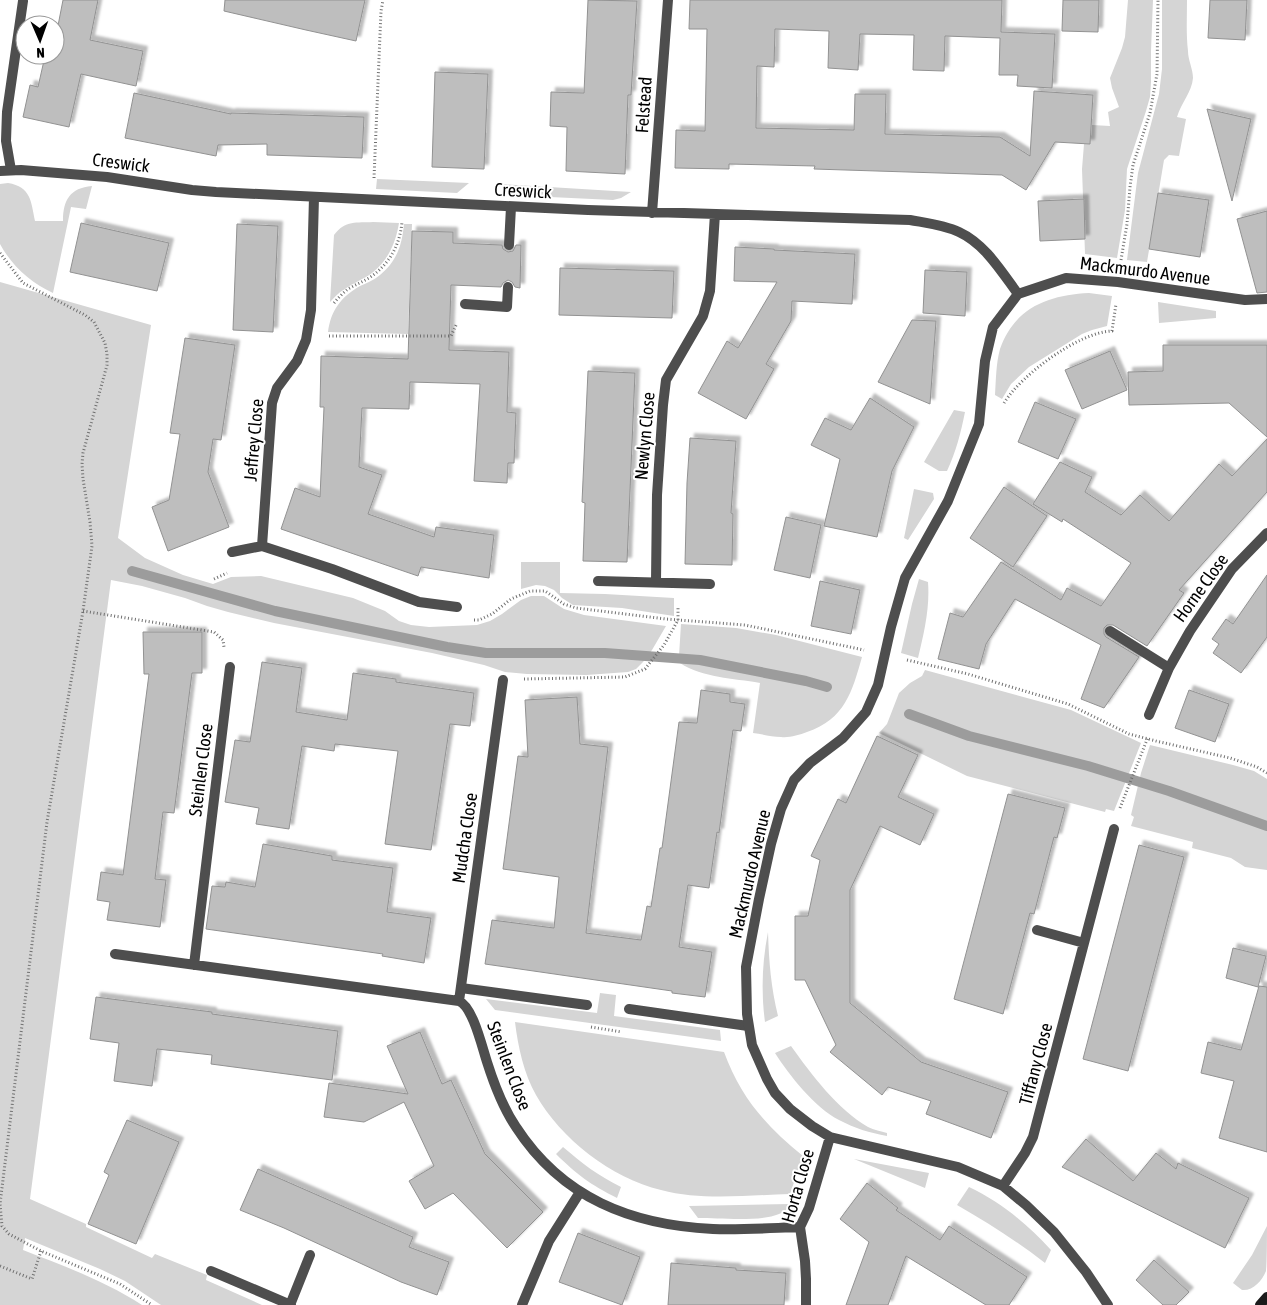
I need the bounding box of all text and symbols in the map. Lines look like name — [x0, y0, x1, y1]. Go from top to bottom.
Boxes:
north arrow — [15, 15, 65, 65]
text: N — [36, 45, 45, 61]
street label: Felstead — [631, 76, 656, 134]
street label: Creswick — [91, 149, 151, 176]
street label: Creswick — [494, 179, 552, 202]
street label: Mackmurdo Avenue — [1079, 252, 1211, 289]
street label: Newlyn Close — [630, 391, 659, 481]
street label: Jeffrey Close — [239, 398, 268, 482]
street label: Horne Close — [1169, 549, 1232, 626]
street label: Steinlen Close — [184, 722, 217, 817]
street label: Mudcha Close — [448, 791, 481, 885]
street label: Mackmurdo Avenue — [725, 808, 775, 940]
street label: Steinlen Close — [483, 1019, 536, 1113]
street label: Tiffany Close — [1014, 1021, 1057, 1107]
street label: Horta Close — [777, 1147, 818, 1225]

